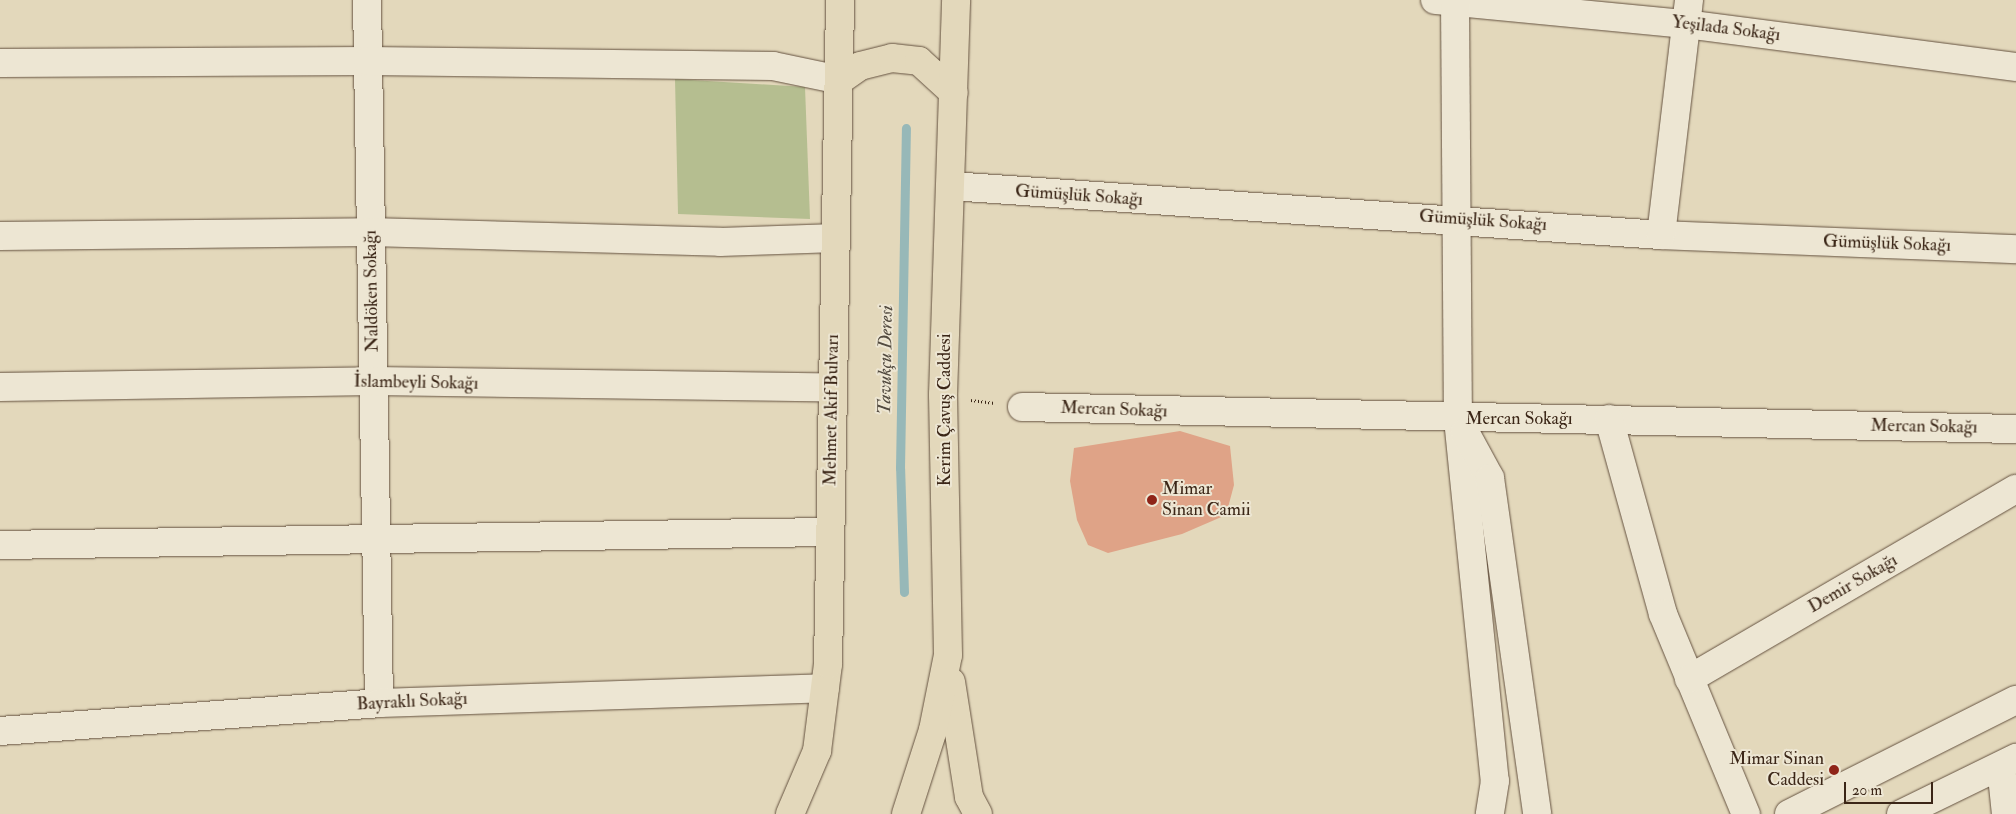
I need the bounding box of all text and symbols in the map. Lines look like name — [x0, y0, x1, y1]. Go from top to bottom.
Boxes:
street label: Yeşilada Sokağı — [1670, 12, 1782, 46]
street label: Gümüşlük Sokağı — [1014, 181, 1144, 211]
street label: Gümüşlük Sokağı — [1418, 206, 1548, 236]
street label: Naldöken Sokağı — [360, 230, 384, 352]
street label: Gümüşlük Sokağı — [1823, 231, 1951, 257]
water label: Tavukçu Deresi — [874, 305, 898, 415]
street label: Kerim Çavuş Caddesi — [934, 333, 956, 487]
street label: Mehmet Akif Bulvarı — [820, 334, 844, 486]
street label: İslambeyli Sokağı — [353, 371, 479, 395]
street label: Mercan Sokağı — [1060, 397, 1168, 423]
street label: Mercan Sokağı — [1465, 408, 1573, 430]
street label: Mercan Sokağı — [1870, 415, 1978, 439]
place label: Mimar Sinan Camii — [1162, 479, 1251, 522]
marker: Mimar Sinan Camii — [1146, 494, 1158, 506]
street label: Demir Sokağı — [1804, 550, 1902, 618]
street label: Bayraklı Sokağı — [356, 688, 468, 716]
place label: Mimar Sinan Caddesi — [1729, 749, 1824, 792]
marker: Mimar Sinan Caddesi — [1828, 764, 1840, 776]
scale bar — [1846, 772, 1935, 804]
text: 20 m — [1852, 781, 1882, 800]

